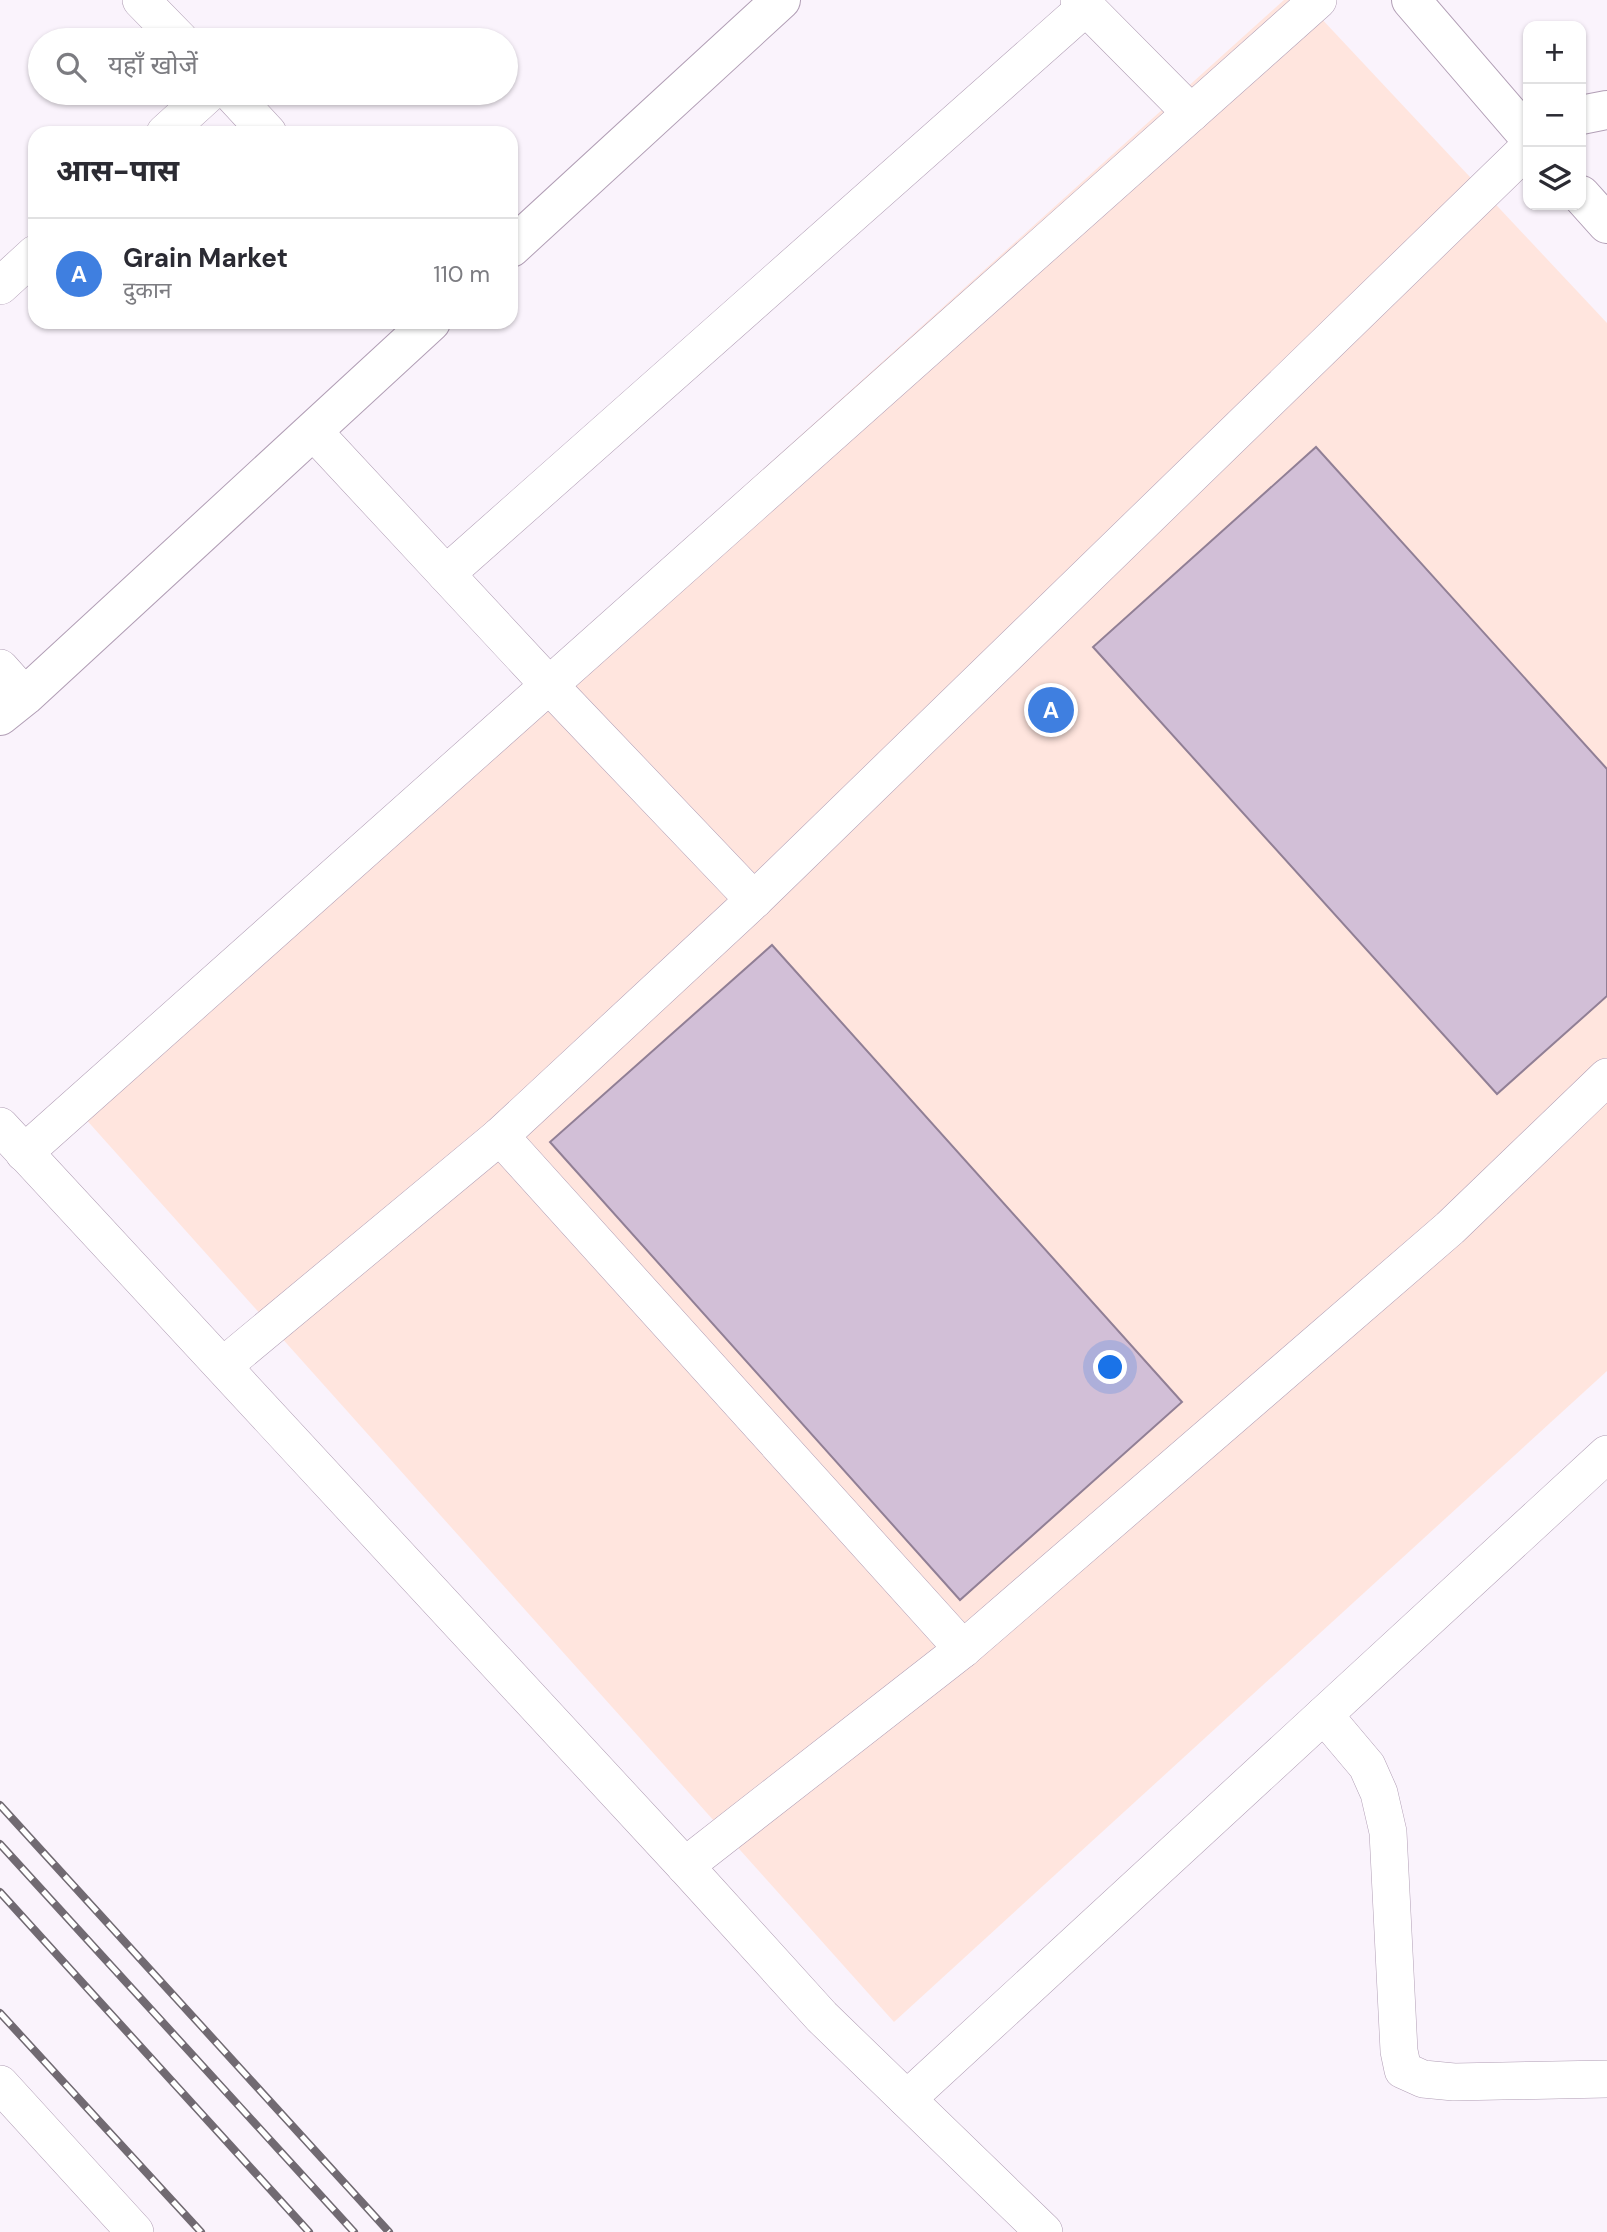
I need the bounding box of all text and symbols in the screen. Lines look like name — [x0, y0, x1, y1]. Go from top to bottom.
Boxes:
map controls — [1523, 21, 1586, 210]
button: + — [1523, 21, 1586, 84]
search box — [28, 28, 518, 105]
icon: search — [52, 48, 90, 86]
text: यहाँ खोजें — [108, 48, 198, 82]
button: − — [1523, 84, 1586, 147]
button: layers — [1523, 147, 1586, 210]
text: आस-पास — [56, 151, 179, 190]
text: Grain Market — [123, 241, 288, 275]
text: A — [71, 259, 87, 289]
text: 110 m — [433, 259, 490, 289]
text: दुकान — [123, 275, 172, 305]
pin: A — [1028, 684, 1074, 736]
your location — [1093, 1350, 1127, 1384]

